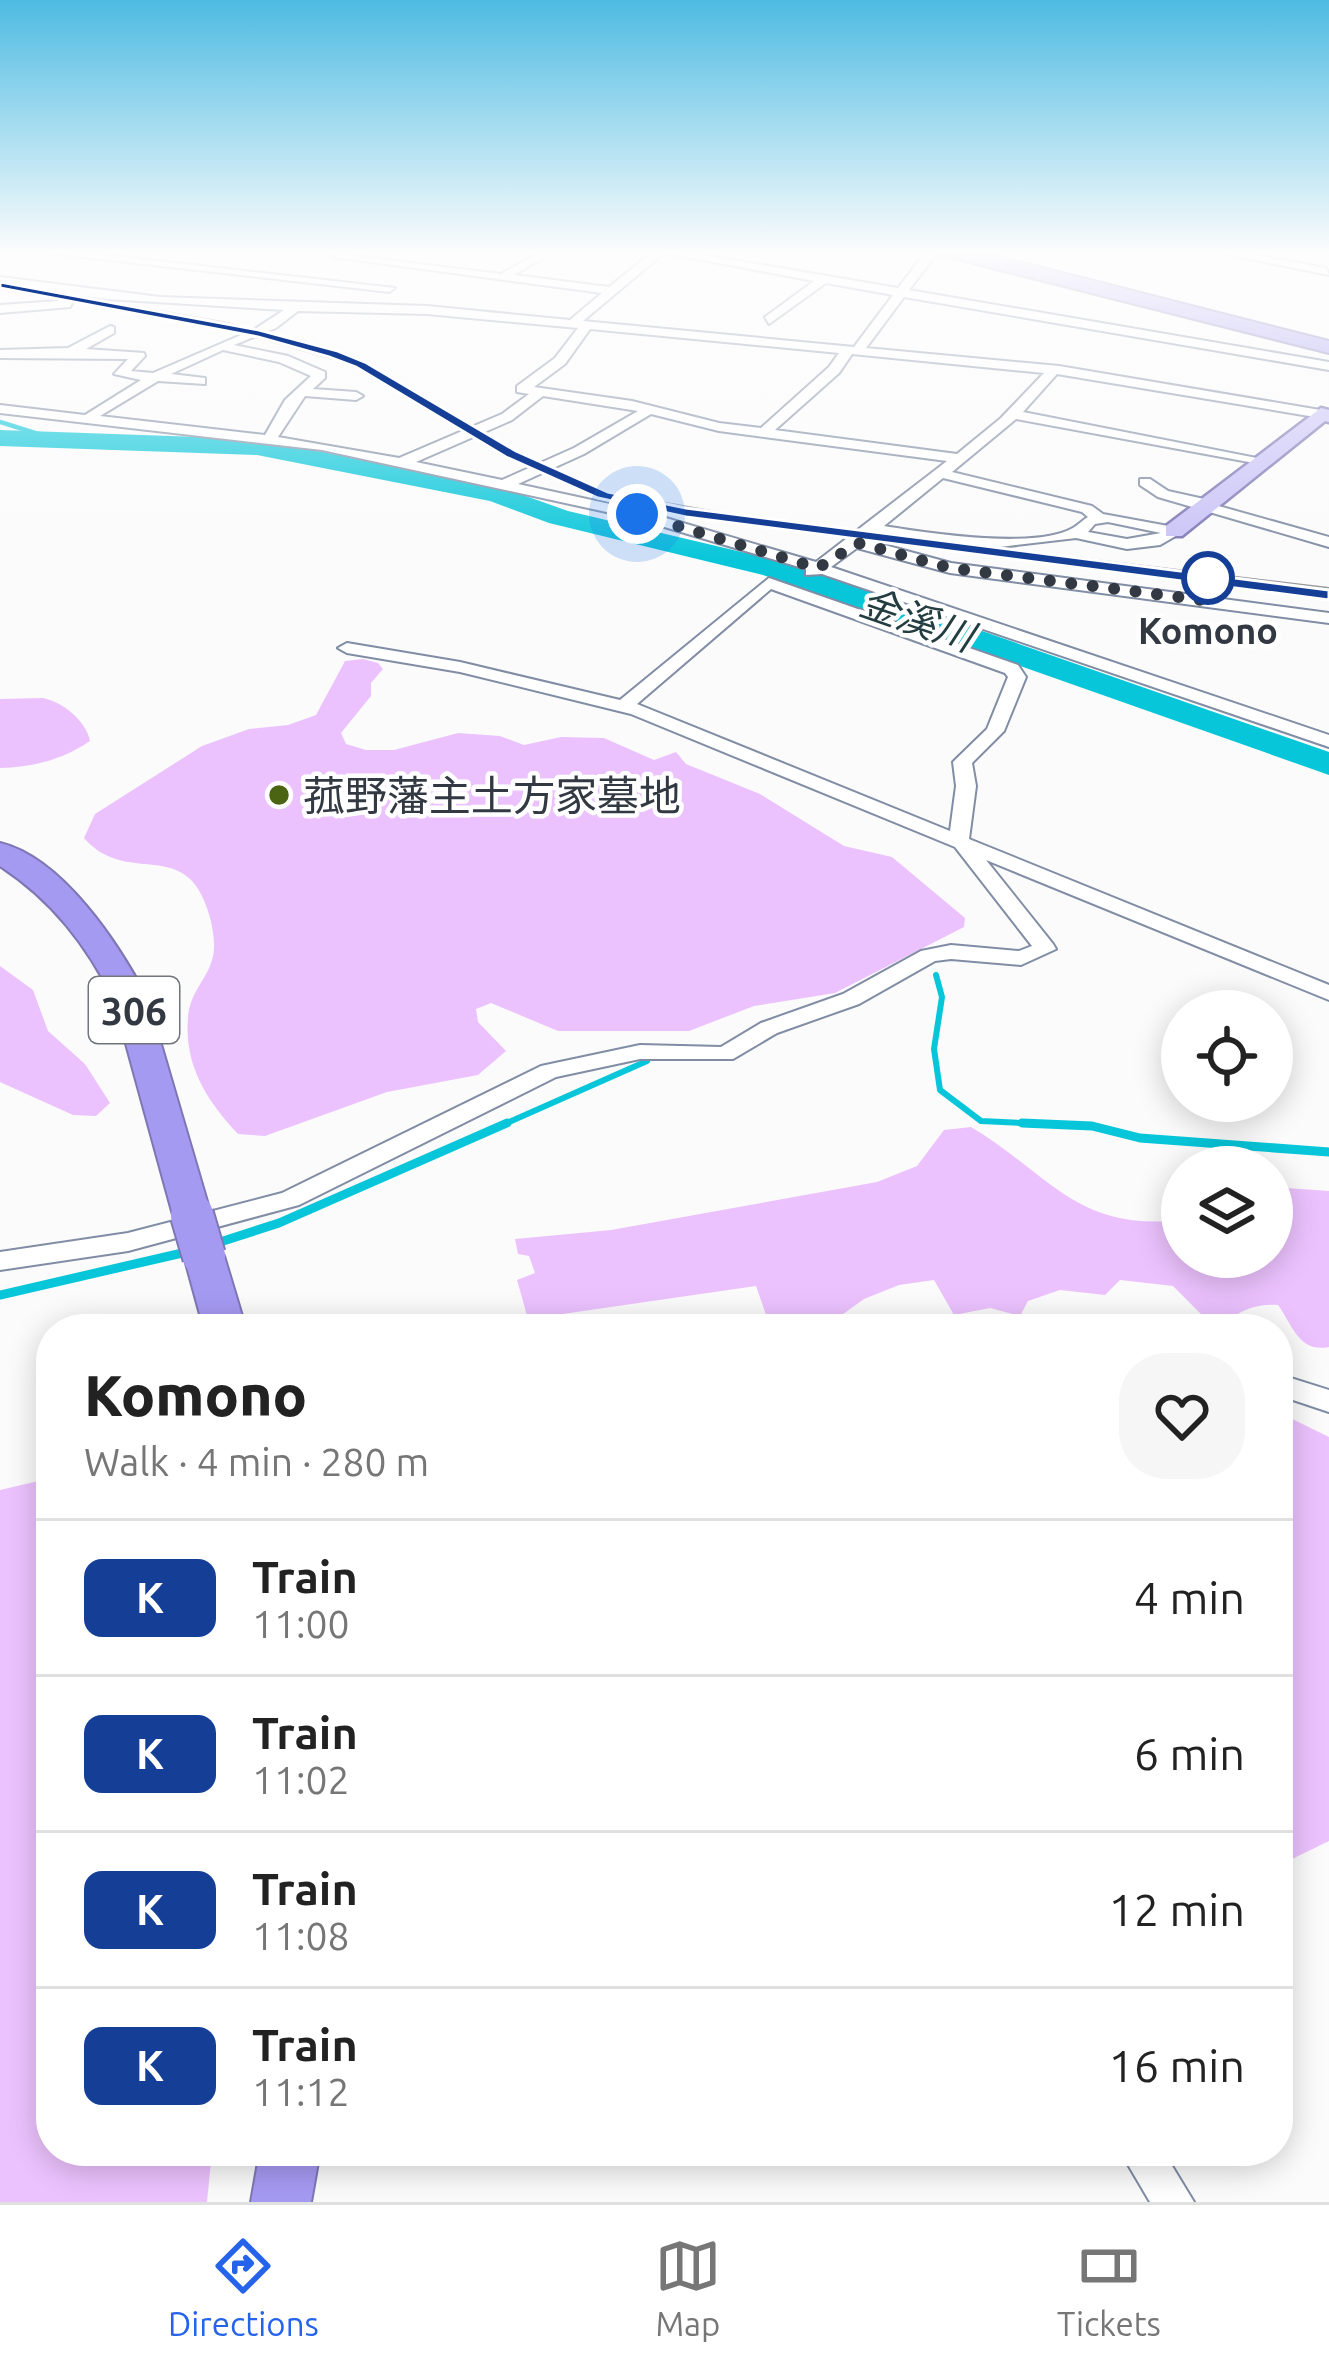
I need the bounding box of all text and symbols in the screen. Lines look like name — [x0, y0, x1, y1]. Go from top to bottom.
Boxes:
your location — [607, 484, 667, 544]
marker: Komono — [1183, 553, 1233, 603]
water label: 金溪川 — [855, 580, 983, 660]
place label: Komono — [1138, 610, 1278, 651]
place label: 菰野藩主土方家墓地 — [303, 772, 681, 819]
marker: 菰野藩主土方家墓地 — [266, 782, 292, 808]
road number: 306 — [89, 977, 179, 1043]
map controls — [1161, 990, 1293, 1278]
button: locate — [1161, 990, 1293, 1122]
button: layers — [1161, 1146, 1293, 1278]
button: heart — [1119, 1353, 1245, 1479]
text: Komono — [84, 1363, 307, 1427]
text: Walk · 4 min · 280 m — [84, 1440, 429, 1483]
text: Train — [252, 1551, 358, 1602]
text: 4 min — [1134, 1572, 1245, 1623]
text: K — [136, 1574, 164, 1621]
text: 11:00 — [252, 1602, 350, 1645]
text: Train — [252, 1707, 358, 1758]
text: 6 min — [1134, 1728, 1245, 1779]
text: K — [136, 1730, 164, 1777]
text: 11:02 — [252, 1758, 350, 1801]
text: Train — [252, 1863, 358, 1914]
text: 12 min — [1108, 1884, 1245, 1935]
text: K — [136, 1886, 164, 1933]
text: 11:08 — [252, 1914, 350, 1957]
text: Train — [252, 2019, 358, 2070]
text: 16 min — [1108, 2040, 1245, 2091]
text: K — [136, 2042, 164, 2089]
text: 11:12 — [252, 2070, 350, 2113]
tab: Directions — [168, 2233, 319, 2342]
tab: Map — [655, 2233, 721, 2342]
tab: Tickets — [1057, 2233, 1161, 2342]

